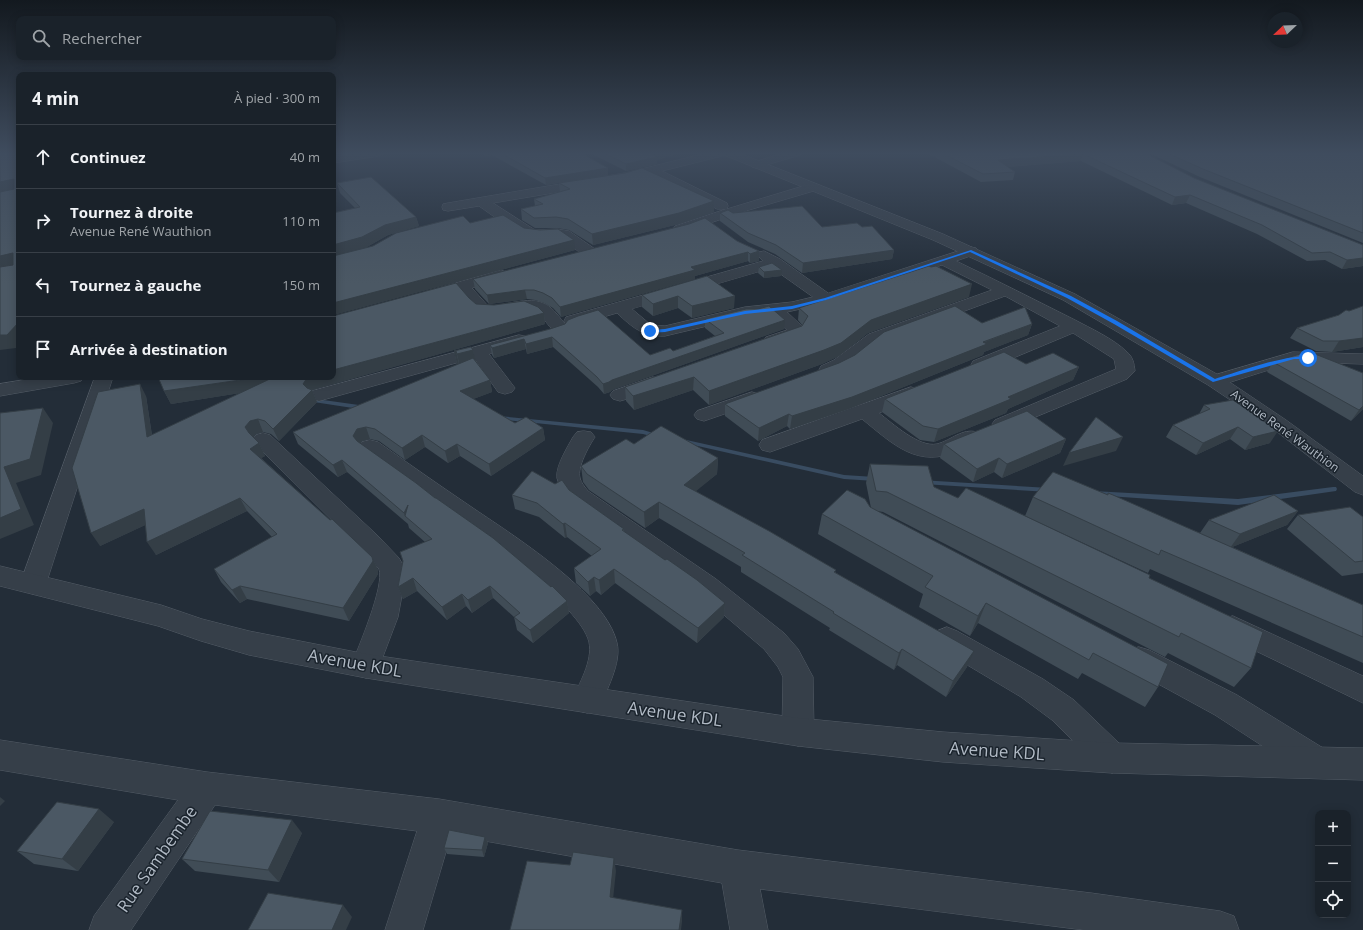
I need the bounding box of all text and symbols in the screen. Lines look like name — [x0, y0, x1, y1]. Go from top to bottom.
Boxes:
north arrow — [1267, 12, 1303, 48]
search box — [16, 16, 336, 60]
icon: search — [30, 27, 52, 49]
text: Rechercher — [62, 28, 142, 48]
text: 4 min — [32, 87, 79, 110]
text: À pied · 300 m — [234, 89, 320, 107]
icon: ahead — [32, 146, 54, 168]
text: Continuez — [70, 147, 146, 167]
text: 40 m — [290, 148, 320, 166]
text: Tournez à droite — [70, 202, 193, 222]
icon: right — [32, 210, 54, 232]
text: 110 m — [282, 212, 320, 230]
text: Avenue René Wauthion — [70, 222, 212, 240]
icon: left — [32, 274, 54, 296]
text: Tournez à gauche — [70, 275, 201, 295]
text: 150 m — [282, 276, 320, 294]
route end — [641, 322, 659, 340]
icon: arrive — [32, 338, 54, 360]
text: Arrivée à destination — [70, 339, 228, 359]
route start — [1299, 349, 1317, 367]
street label: Avenue René Wauthion — [1227, 385, 1343, 476]
street label: Avenue KDL — [306, 643, 404, 682]
street label: Avenue KDL — [626, 695, 724, 732]
street label: Avenue KDL — [949, 736, 1045, 765]
street label: Rue Sambembe — [111, 801, 202, 917]
map controls — [1315, 810, 1351, 918]
button: + — [1315, 810, 1351, 846]
button: − — [1315, 846, 1351, 882]
button: locate — [1315, 882, 1351, 918]

